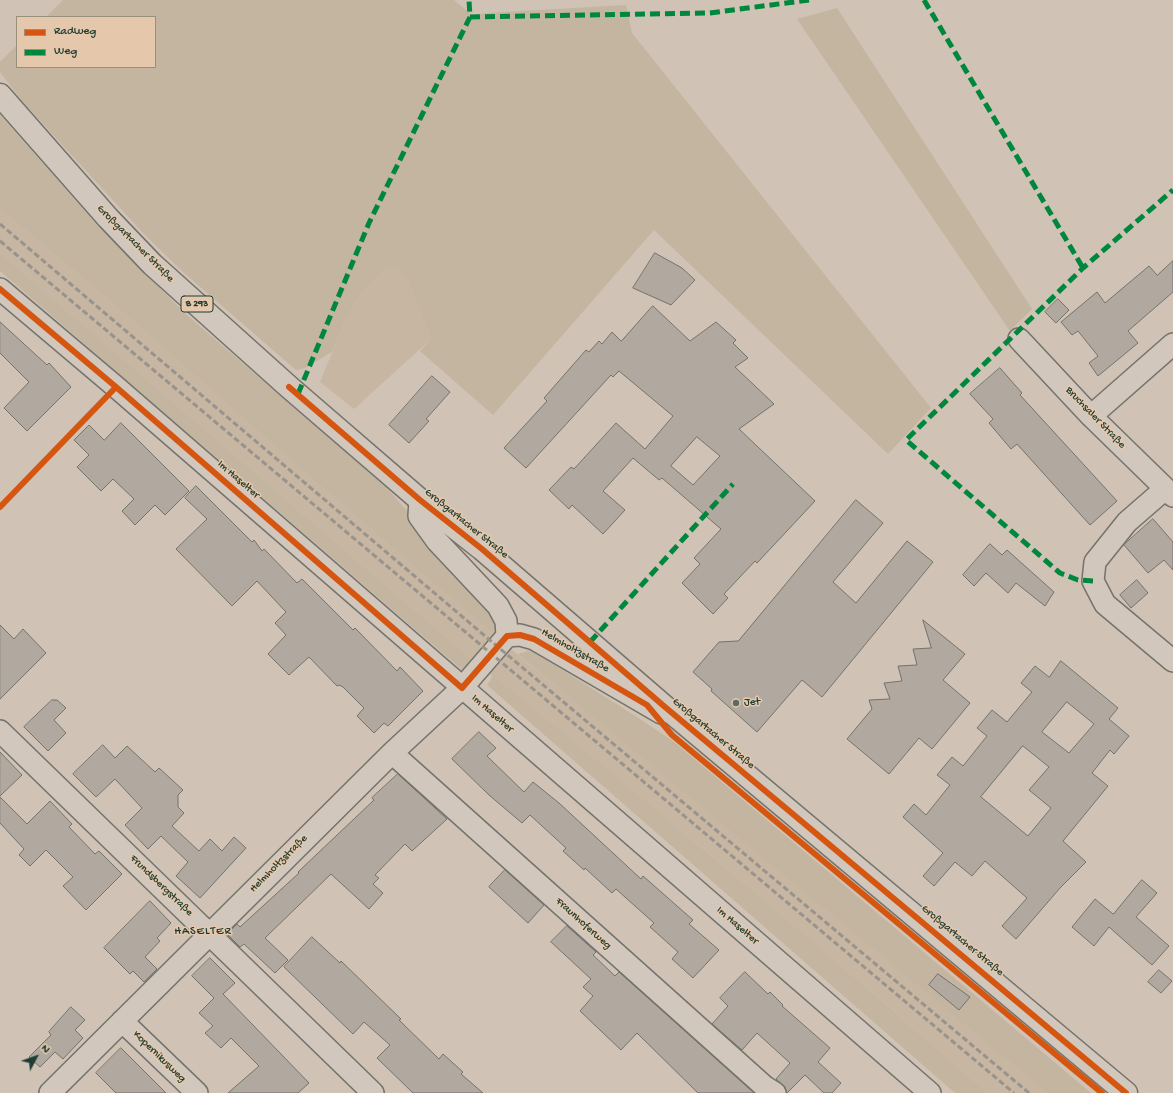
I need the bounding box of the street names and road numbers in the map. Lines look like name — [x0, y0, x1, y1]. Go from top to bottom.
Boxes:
street label: Großgartacher Straße — [94, 203, 176, 285]
road number: B 293 — [181, 296, 213, 312]
street label: Bruchsaler Straße — [1062, 384, 1128, 452]
street label: Im Haselter — [214, 458, 262, 502]
street label: Großgartacher Straße — [421, 486, 511, 562]
street label: Helmholtzstraße — [539, 626, 611, 676]
street label: Im Haselter — [468, 692, 516, 736]
street label: Großgartacher Straße — [669, 696, 757, 772]
street label: Helmholtzstraße — [247, 832, 311, 896]
street label: Frundsbergstraße — [127, 852, 195, 920]
street label: Fraunhoferweg — [552, 895, 614, 953]
street label: Großgartacher Straße — [918, 903, 1006, 979]
street label: Im Haselter — [713, 904, 761, 948]
street label: Kopernikusweg — [130, 1028, 188, 1086]

